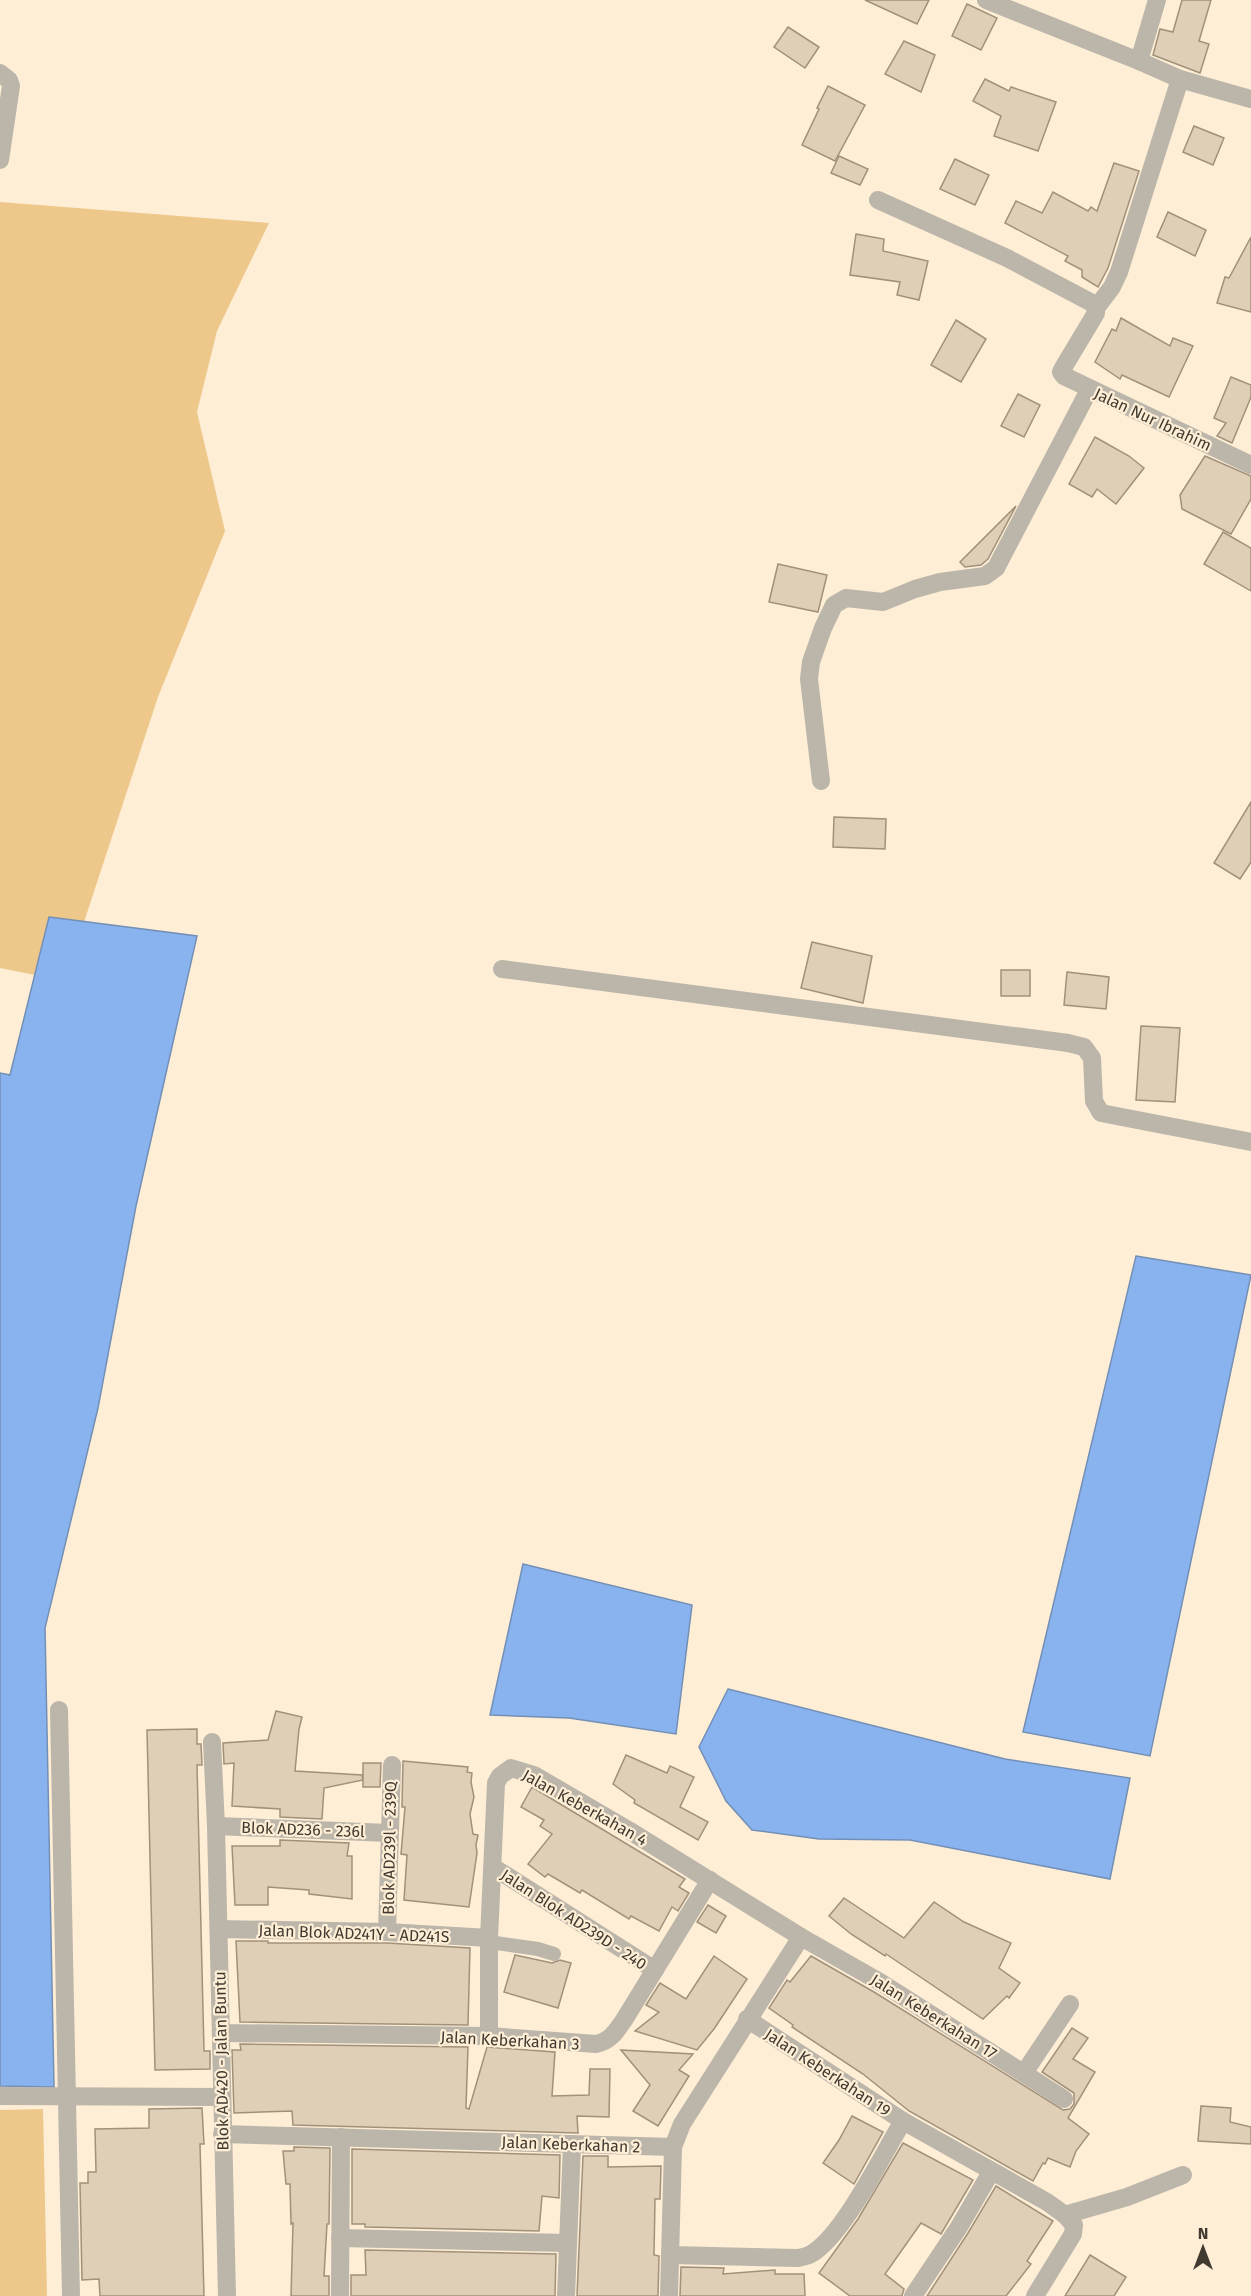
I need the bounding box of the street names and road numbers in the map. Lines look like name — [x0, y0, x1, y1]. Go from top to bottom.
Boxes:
street label: Jalan Nur Ibrahim — [1091, 384, 1214, 455]
street label: Jalan Keberkahan 4 — [519, 1765, 651, 1850]
street label: Blok AD239l - 239Q — [379, 1781, 400, 1915]
street label: Blok AD236 - 236l — [241, 1818, 365, 1841]
street label: Jalan Blok AD239D - 240 — [497, 1865, 650, 1974]
street label: Jalan Blok AD241Y - AD241S — [258, 1921, 450, 1946]
street label: Jalan Keberkahan 17 — [867, 1970, 1000, 2063]
street label: Blok AD420 - Jalan Buntu — [210, 1971, 233, 2151]
street label: Jalan Keberkahan 19 — [761, 2025, 894, 2120]
street label: Jalan Keberkahan 3 — [440, 2027, 580, 2054]
street label: Jalan Keberkahan 2 — [501, 2133, 641, 2156]

